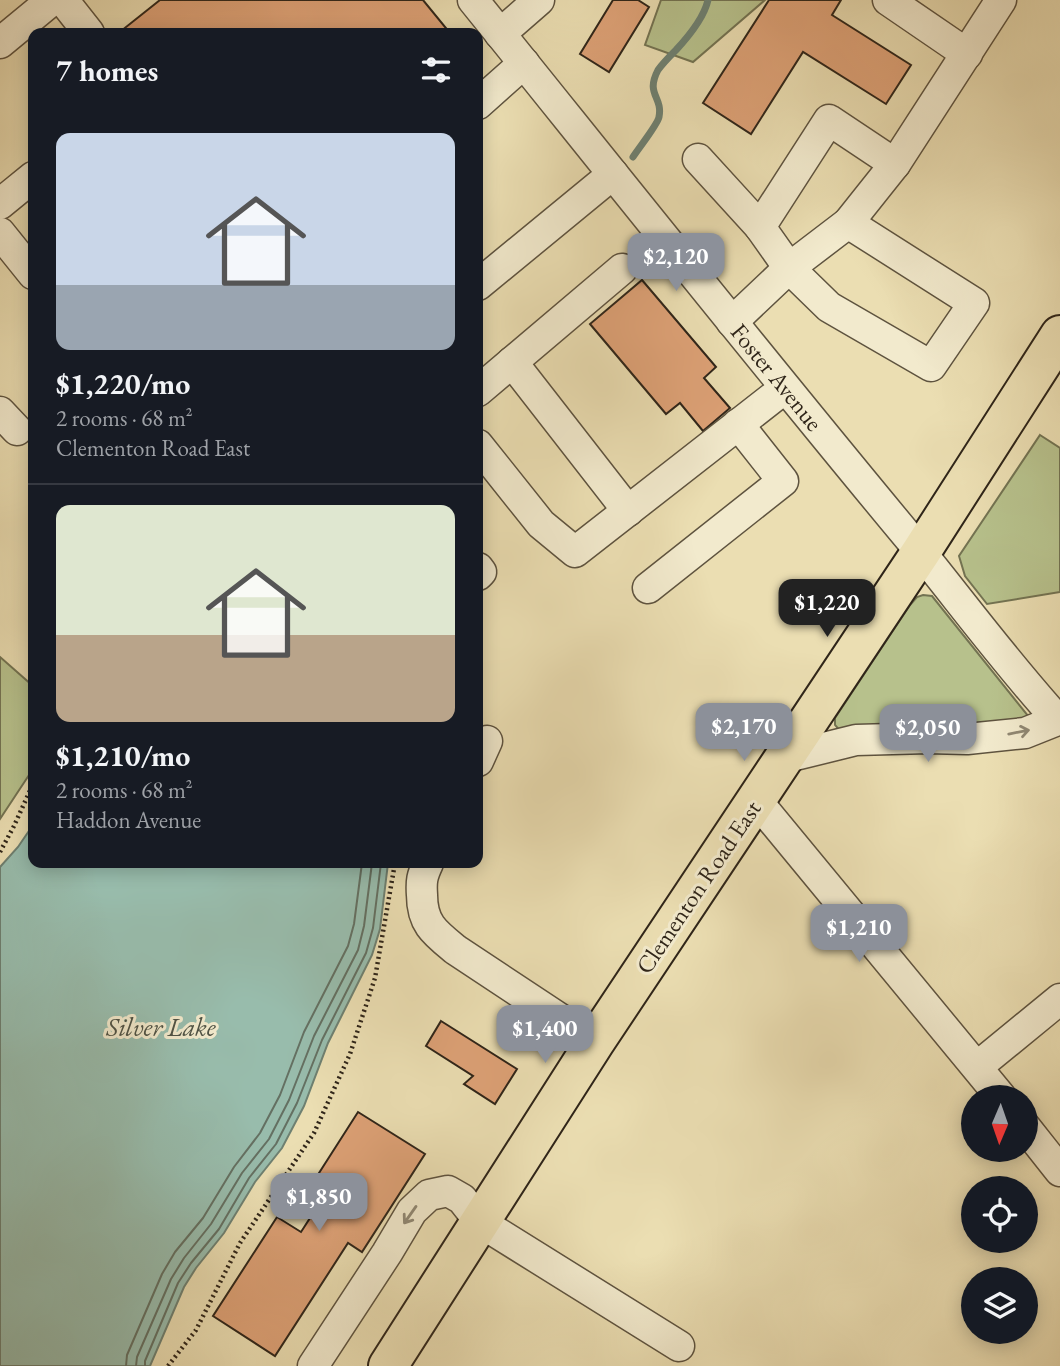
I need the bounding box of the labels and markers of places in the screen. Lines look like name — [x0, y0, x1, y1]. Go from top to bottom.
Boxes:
pin: $2,120 — [619, 233, 733, 293]
pin: $1,220 — [770, 580, 884, 639]
pin: $2,170 — [687, 704, 801, 763]
pin: $2,050 — [871, 704, 985, 764]
pin: $1,210 — [802, 904, 916, 964]
pin: $1,400 — [488, 1006, 602, 1065]
pin: $1,850 — [262, 1174, 376, 1233]

